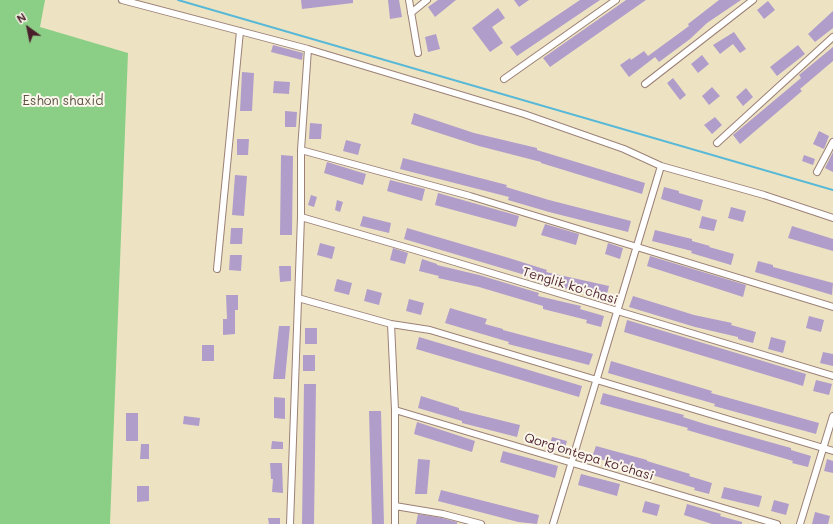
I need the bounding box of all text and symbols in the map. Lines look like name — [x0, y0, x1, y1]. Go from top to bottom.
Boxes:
north arrow — [8, 8, 48, 48]
text: N — [14, 9, 29, 26]
park label: Eshon shaxid — [23, 93, 103, 109]
street label: Tenglik ko'chasi — [520, 264, 620, 308]
street label: Qorg'ontepa ko'chasi — [522, 430, 656, 484]

